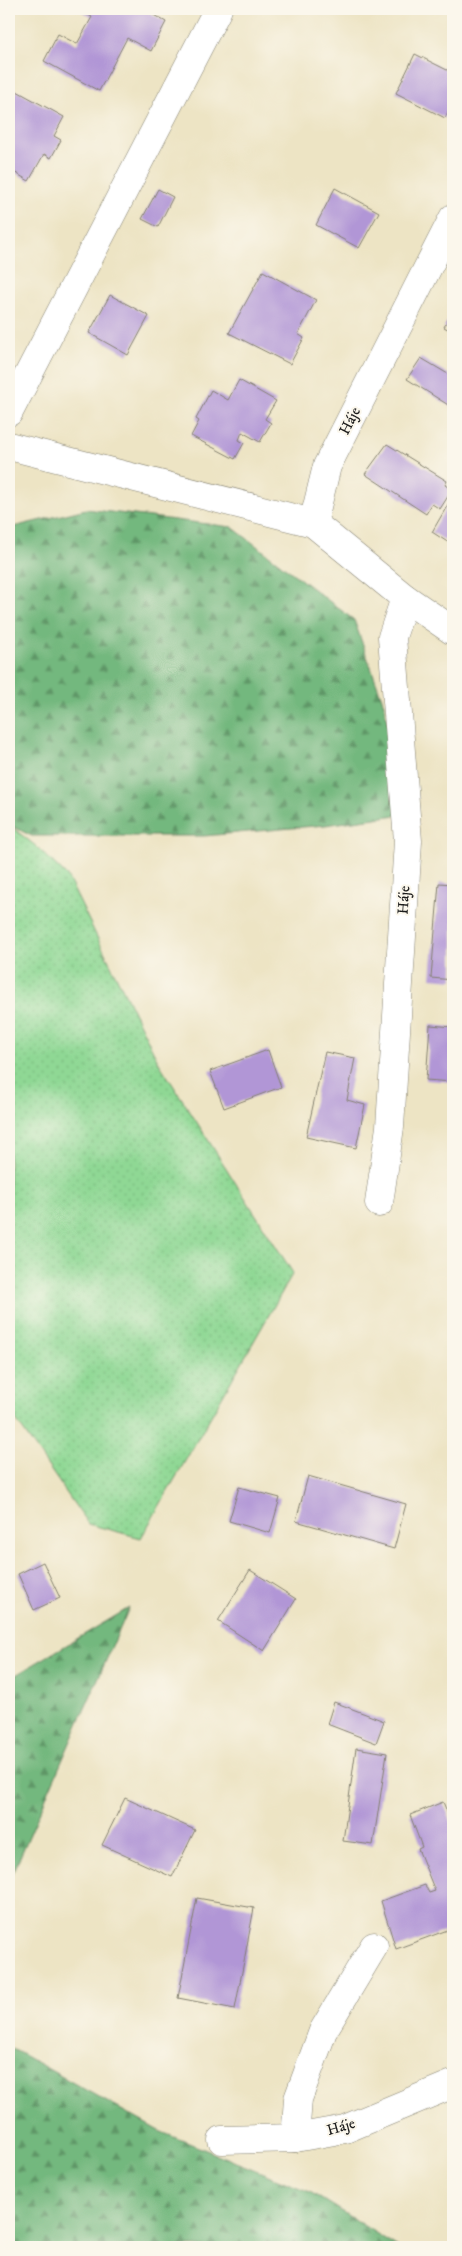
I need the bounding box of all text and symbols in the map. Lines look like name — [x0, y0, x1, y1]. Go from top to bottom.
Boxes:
street label: Háje — [335, 404, 365, 438]
street label: Háje — [394, 885, 414, 915]
street label: Háje — [325, 2114, 357, 2140]

